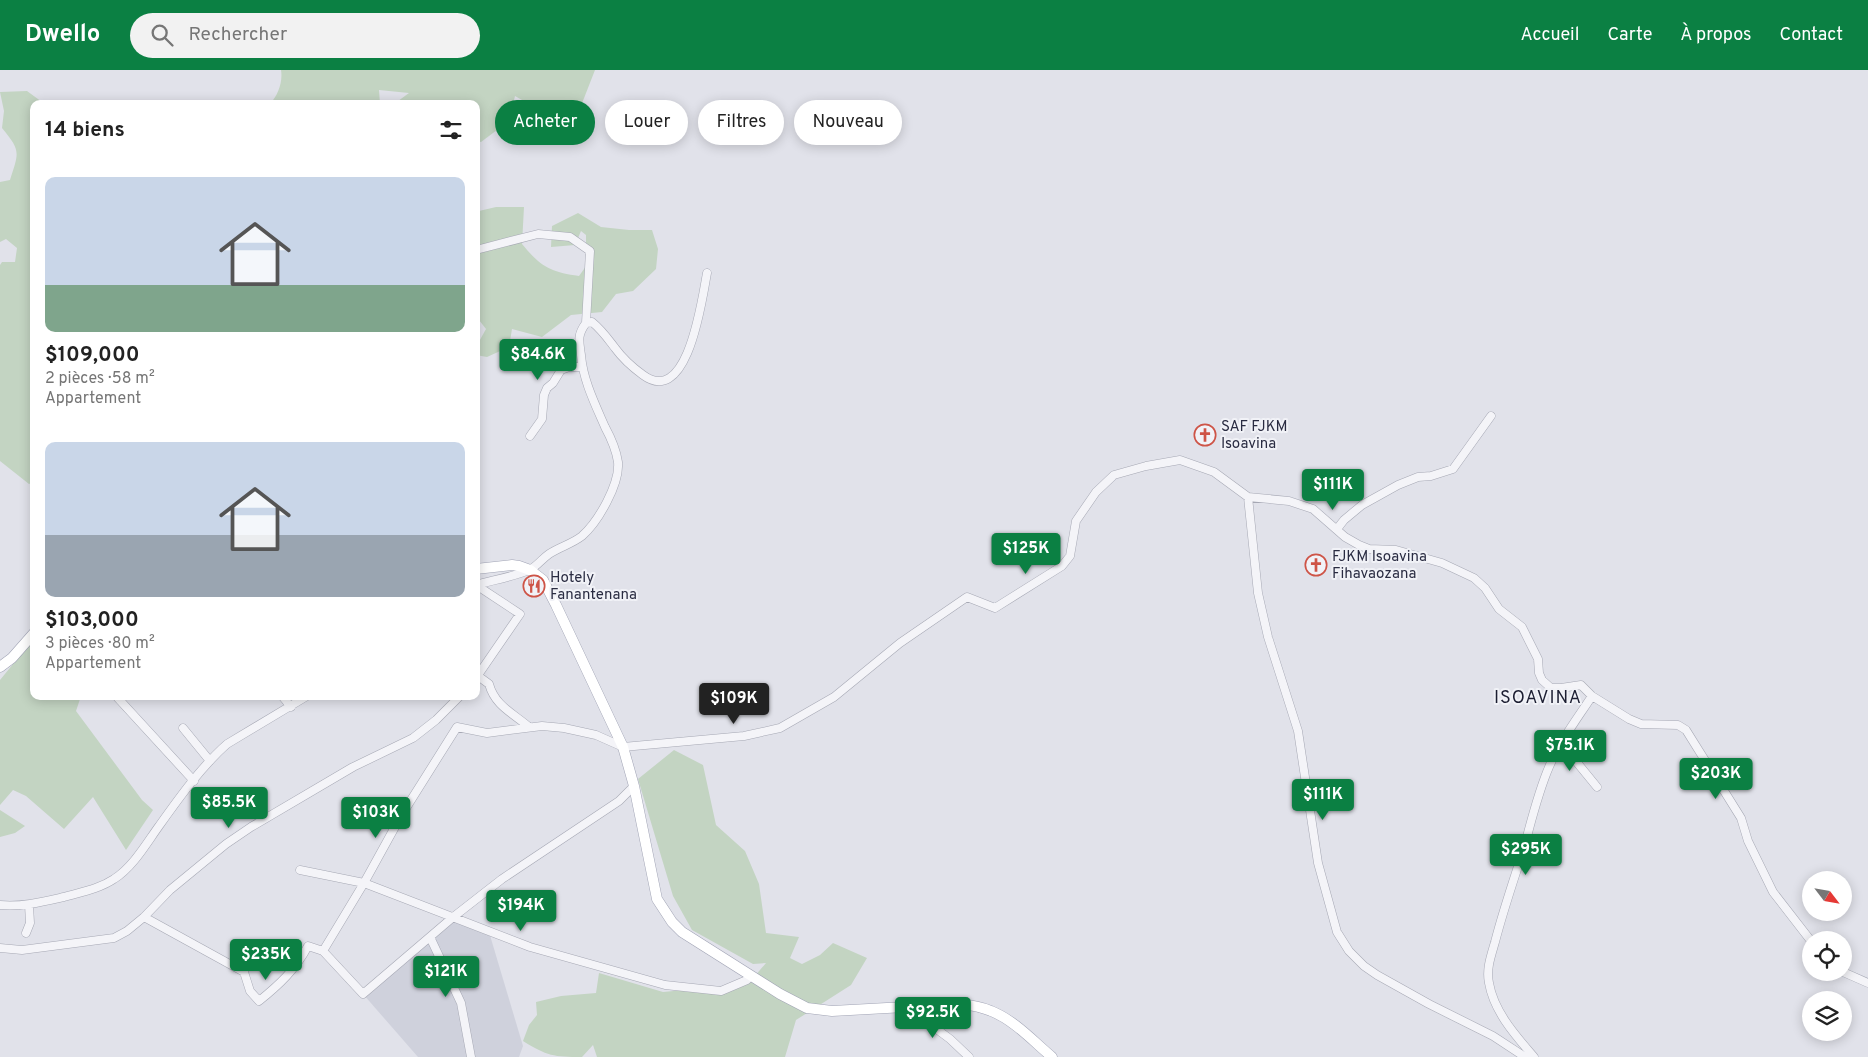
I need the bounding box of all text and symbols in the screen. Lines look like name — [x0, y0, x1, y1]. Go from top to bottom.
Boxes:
search box — [130, 13, 480, 58]
text: Dwello — [25, 20, 100, 50]
icon: search — [148, 21, 176, 49]
text: Rechercher — [188, 23, 287, 47]
text: Accueil — [1520, 24, 1579, 47]
text: Carte — [1607, 24, 1652, 47]
text: À propos — [1680, 24, 1751, 47]
text: Contact — [1779, 24, 1843, 47]
chip: Acheter — [495, 100, 595, 145]
chip: Louer — [605, 100, 688, 145]
chip: Filtres — [698, 100, 784, 145]
chip: Nouveau — [794, 100, 902, 145]
icon: filters — [437, 116, 465, 144]
text: 14 biens — [45, 117, 125, 144]
icon: home — [210, 209, 300, 299]
pin: $84.6K — [497, 338, 579, 381]
text: $109,000 — [45, 342, 140, 369]
text: $84.6K — [510, 345, 566, 365]
text: 2 pièces · 58 m² — [45, 369, 155, 389]
text: Appartement — [45, 389, 141, 409]
place label: SAF FJKM Isoavina — [1221, 418, 1288, 454]
church icon: SAF FJKM Isoavina — [1193, 423, 1217, 447]
pin: $111K — [1298, 468, 1368, 511]
icon: home — [210, 474, 300, 564]
text: $111K — [1313, 475, 1353, 495]
pin: $125K — [991, 532, 1061, 575]
text: $125K — [1003, 539, 1049, 559]
place label: FJKM Isoavina Fihavaozana — [1332, 548, 1427, 584]
church icon: FJKM Isoavina Fihavaozana — [1304, 553, 1328, 577]
place label: Hotely Fanantenana — [550, 569, 637, 605]
restaurant icon: Hotely Fanantenana — [522, 574, 546, 598]
text: $103,000 — [45, 607, 139, 634]
text: 3 pièces · 80 m² — [45, 634, 155, 654]
text: Appartement — [45, 654, 141, 674]
pin: $109K — [699, 682, 769, 725]
district label: ISOAVINA — [1494, 687, 1582, 710]
text: $109K — [710, 689, 758, 709]
pin: $75.1K — [1529, 730, 1611, 772]
text: $75.1K — [1545, 736, 1595, 756]
pin: $203K — [1681, 758, 1751, 800]
text: $203K — [1691, 764, 1741, 784]
pin: $111K — [1288, 778, 1358, 821]
text: $111K — [1303, 785, 1343, 805]
pin: $85.5K — [188, 786, 270, 829]
text: $85.5K — [202, 793, 256, 813]
pin: $103K — [341, 796, 411, 839]
text: $103K — [352, 803, 400, 823]
pin: $295K — [1491, 834, 1561, 876]
text: $295K — [1501, 840, 1551, 860]
north arrow — [1802, 871, 1852, 921]
map controls — [1802, 871, 1852, 1041]
pin: $194K — [486, 890, 556, 932]
text: $194K — [497, 896, 545, 916]
button: locate — [1802, 931, 1852, 981]
pin: $235K — [231, 938, 301, 981]
text: $235K — [241, 945, 291, 965]
pin: $121K — [411, 956, 481, 998]
text: $121K — [424, 962, 468, 982]
button: layers — [1802, 991, 1852, 1041]
pin: $92.5K — [892, 996, 974, 1039]
text: $92.5K — [906, 1003, 960, 1023]

